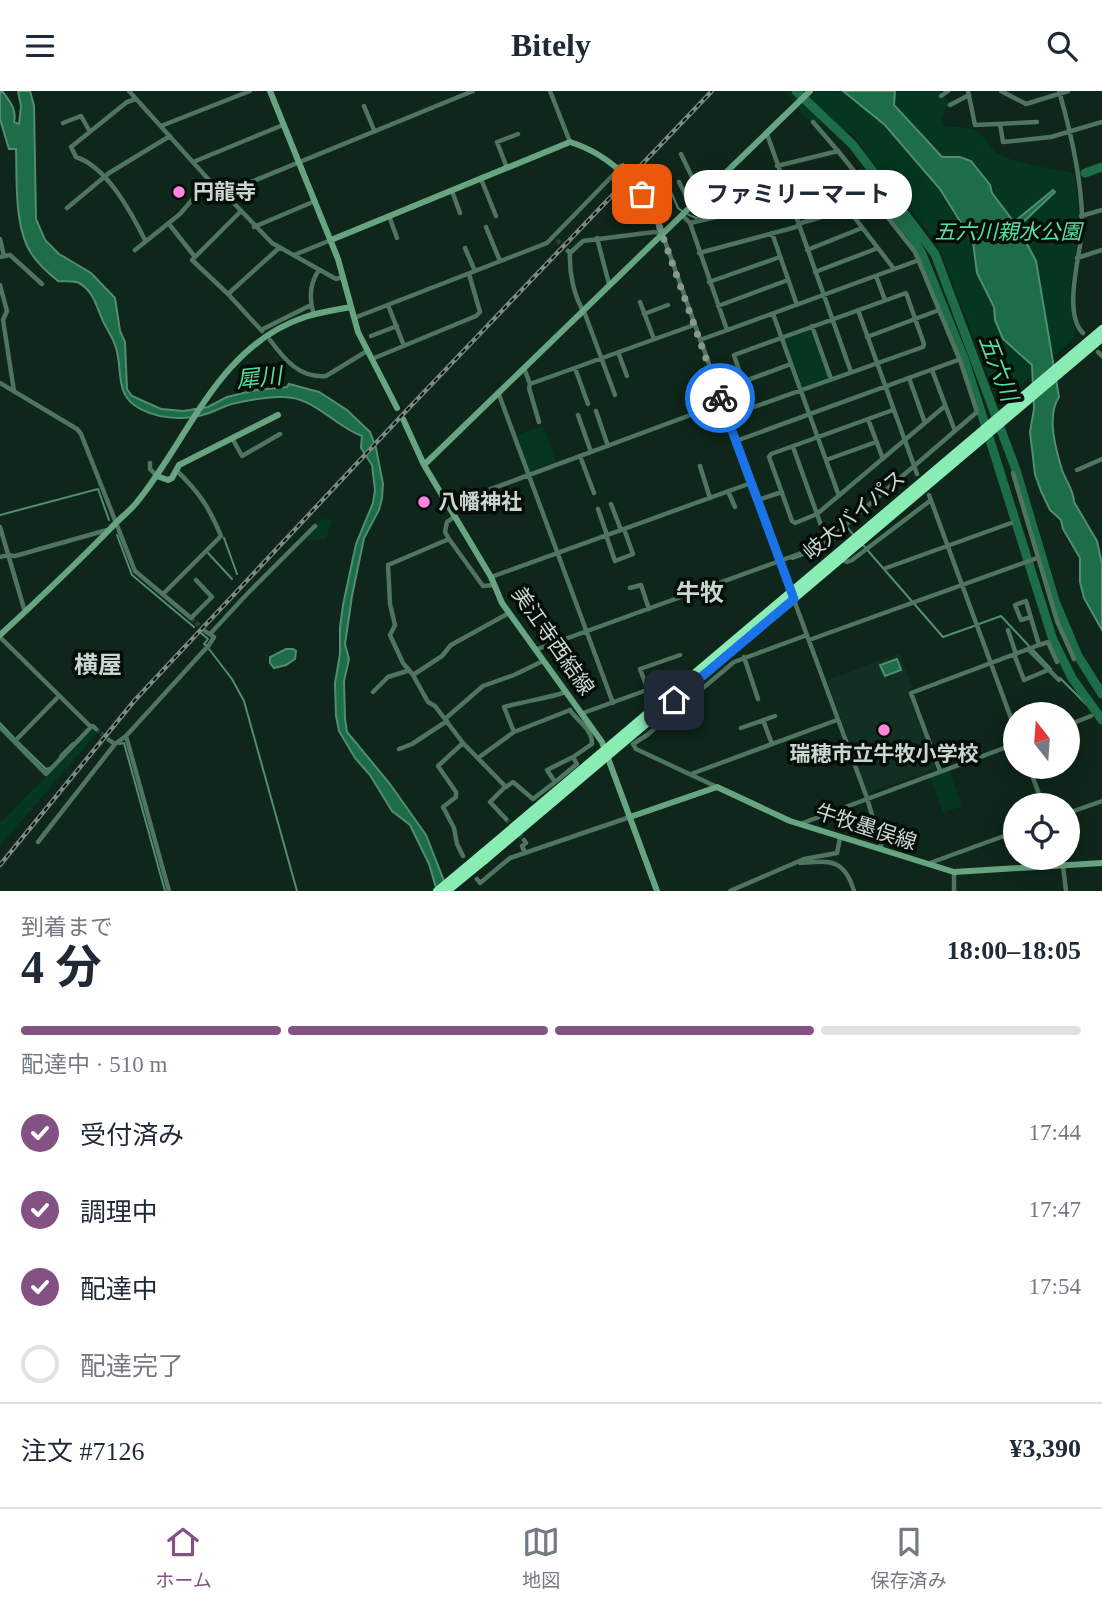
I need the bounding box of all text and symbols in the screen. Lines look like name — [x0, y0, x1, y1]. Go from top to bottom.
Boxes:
icon: menu — [21, 27, 59, 65]
text: Bitely — [511, 27, 591, 63]
icon: search — [1043, 27, 1081, 65]
pin — [612, 164, 672, 224]
callout: ファミリーマート — [684, 169, 912, 219]
icon: bag — [623, 175, 661, 213]
place label: 円龍寺 — [193, 180, 256, 204]
text: ファミリーマート — [706, 182, 890, 207]
marker: 円龍寺 — [171, 184, 187, 200]
park label: 五六川親水公園 — [935, 220, 1084, 244]
water label: 五六川 — [974, 331, 1023, 407]
water label: 犀川 — [235, 363, 286, 393]
courier — [685, 363, 755, 433]
icon: bike — [701, 379, 739, 417]
street label: 岐大バイパス — [798, 465, 910, 565]
place label: 八幡神社 — [438, 490, 522, 514]
marker: 八幡神社 — [416, 494, 432, 510]
district label: 牛牧 — [676, 580, 724, 606]
street label: 美江寺西結線 — [507, 583, 599, 699]
district label: 横屋 — [74, 652, 122, 678]
pin — [644, 670, 704, 730]
icon: home — [655, 681, 693, 719]
north arrow — [1003, 702, 1080, 779]
map controls — [1003, 702, 1080, 870]
marker: 瑞穂市立牛牧小学校 — [876, 722, 892, 738]
place label: 瑞穂市立牛牧小学校 — [790, 742, 979, 766]
button: locate — [1003, 793, 1080, 870]
street label: 牛牧墨俣線 — [812, 799, 920, 855]
text: 到着まで — [21, 915, 113, 940]
text: 18:00–18:05 — [947, 936, 1081, 965]
text: 4 分 — [21, 942, 102, 993]
text: 配達中 · 510 m — [21, 1052, 167, 1077]
icon: check — [21, 1114, 59, 1152]
text: 17:44 — [1029, 1120, 1081, 1145]
text: 受付済み — [80, 1121, 184, 1150]
icon: check — [21, 1191, 59, 1229]
text: 17:47 — [1029, 1197, 1081, 1222]
text: 調理中 — [80, 1198, 158, 1227]
icon: check — [21, 1268, 59, 1306]
text: 17:54 — [1029, 1274, 1081, 1299]
text: 配達中 — [80, 1275, 158, 1304]
text: 配達完了 — [80, 1352, 184, 1381]
text: ¥3,390 — [1010, 1434, 1081, 1463]
text: 注文 #7126 — [21, 1437, 145, 1466]
tab: ホーム — [155, 1523, 212, 1592]
tab: 地図 — [522, 1523, 560, 1592]
tab: 保存済み — [871, 1523, 947, 1592]

